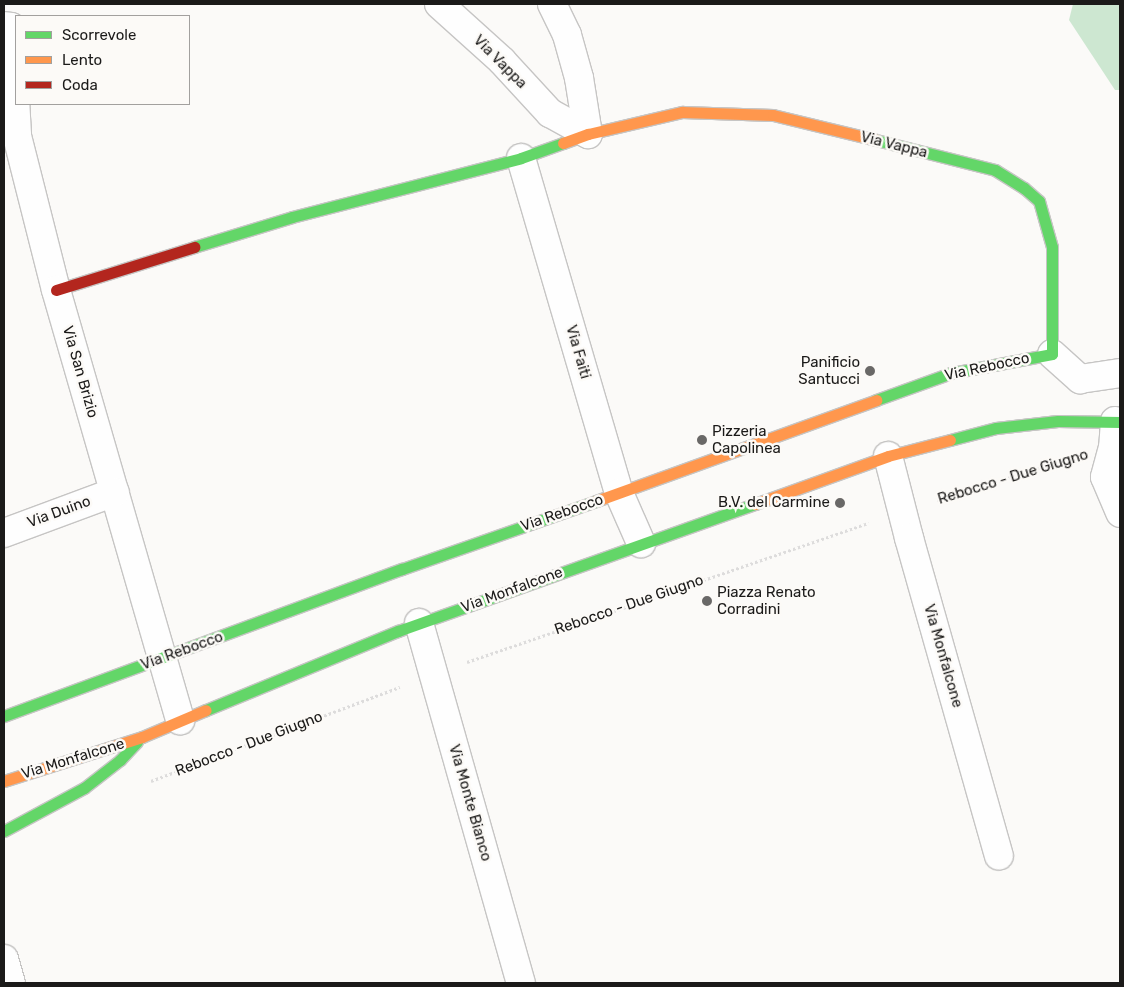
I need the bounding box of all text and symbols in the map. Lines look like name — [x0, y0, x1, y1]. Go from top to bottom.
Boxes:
legend — [15, 15, 190, 105]
text: Scorrevole — [62, 26, 136, 44]
street label: Via Vappa — [469, 31, 531, 93]
text: Lento — [62, 51, 102, 69]
text: Coda — [62, 76, 98, 94]
street label: Via Vappa — [858, 128, 930, 162]
street label: Via Faiti — [562, 323, 594, 381]
street label: Via San Brizio — [58, 324, 102, 420]
street label: Via Rebocco — [943, 349, 1031, 385]
place label: Panificio Santucci — [798, 353, 860, 388]
marker: Panificio Santucci — [864, 365, 876, 377]
place label: Pizzeria Capolinea — [712, 422, 781, 457]
marker: Pizzeria Capolinea — [696, 434, 708, 446]
street label: Rebocco - Due Giugno — [936, 446, 1090, 508]
street label: Via Rebocco — [518, 490, 606, 536]
street label: Via Duino — [25, 492, 93, 532]
place label: B.V. del Carmine — [718, 494, 830, 512]
marker: B.V. del Carmine — [834, 497, 846, 509]
street label: Via Monfalcone — [459, 563, 565, 617]
street label: Rebocco - Due Giugno — [552, 571, 706, 639]
place label: Piazza Renato Corradini — [717, 583, 816, 618]
marker: Piazza Renato Corradini — [701, 595, 713, 607]
street label: Via Monfalcone — [920, 602, 966, 710]
street label: Via Rebocco — [138, 628, 226, 674]
street label: Rebocco - Due Giugno — [173, 708, 325, 780]
street label: Via Monfalcone — [19, 735, 127, 783]
street label: Via Monte Bianco — [445, 743, 495, 863]

